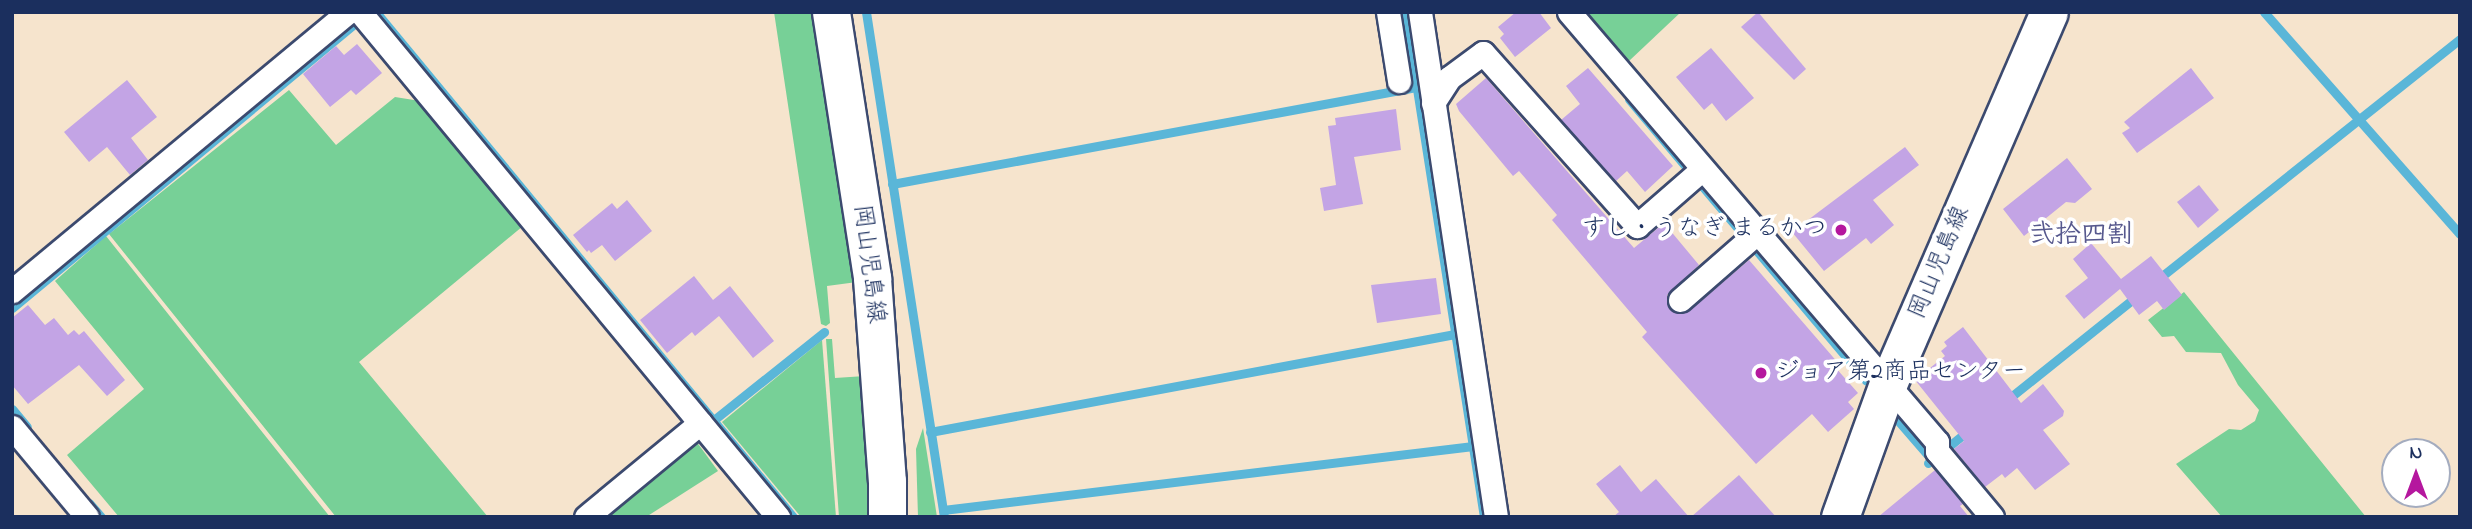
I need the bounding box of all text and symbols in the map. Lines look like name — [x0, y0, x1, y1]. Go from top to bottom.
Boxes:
street label: 岡山児島線 — [1903, 202, 1977, 324]
street label: 岡山児島線 — [846, 203, 890, 325]
place label: すし・うなぎ まるかつ — [1581, 216, 1827, 244]
district label: 弐拾四割 — [2029, 221, 2133, 253]
marker: すし・うなぎ まるかつ — [1833, 222, 1849, 238]
place label: ジョア第2商品センター — [1775, 359, 2027, 387]
marker: ジョア第2商品センター — [1753, 365, 1769, 381]
north arrow — [2381, 438, 2451, 508]
text: N — [2410, 440, 2422, 467]

